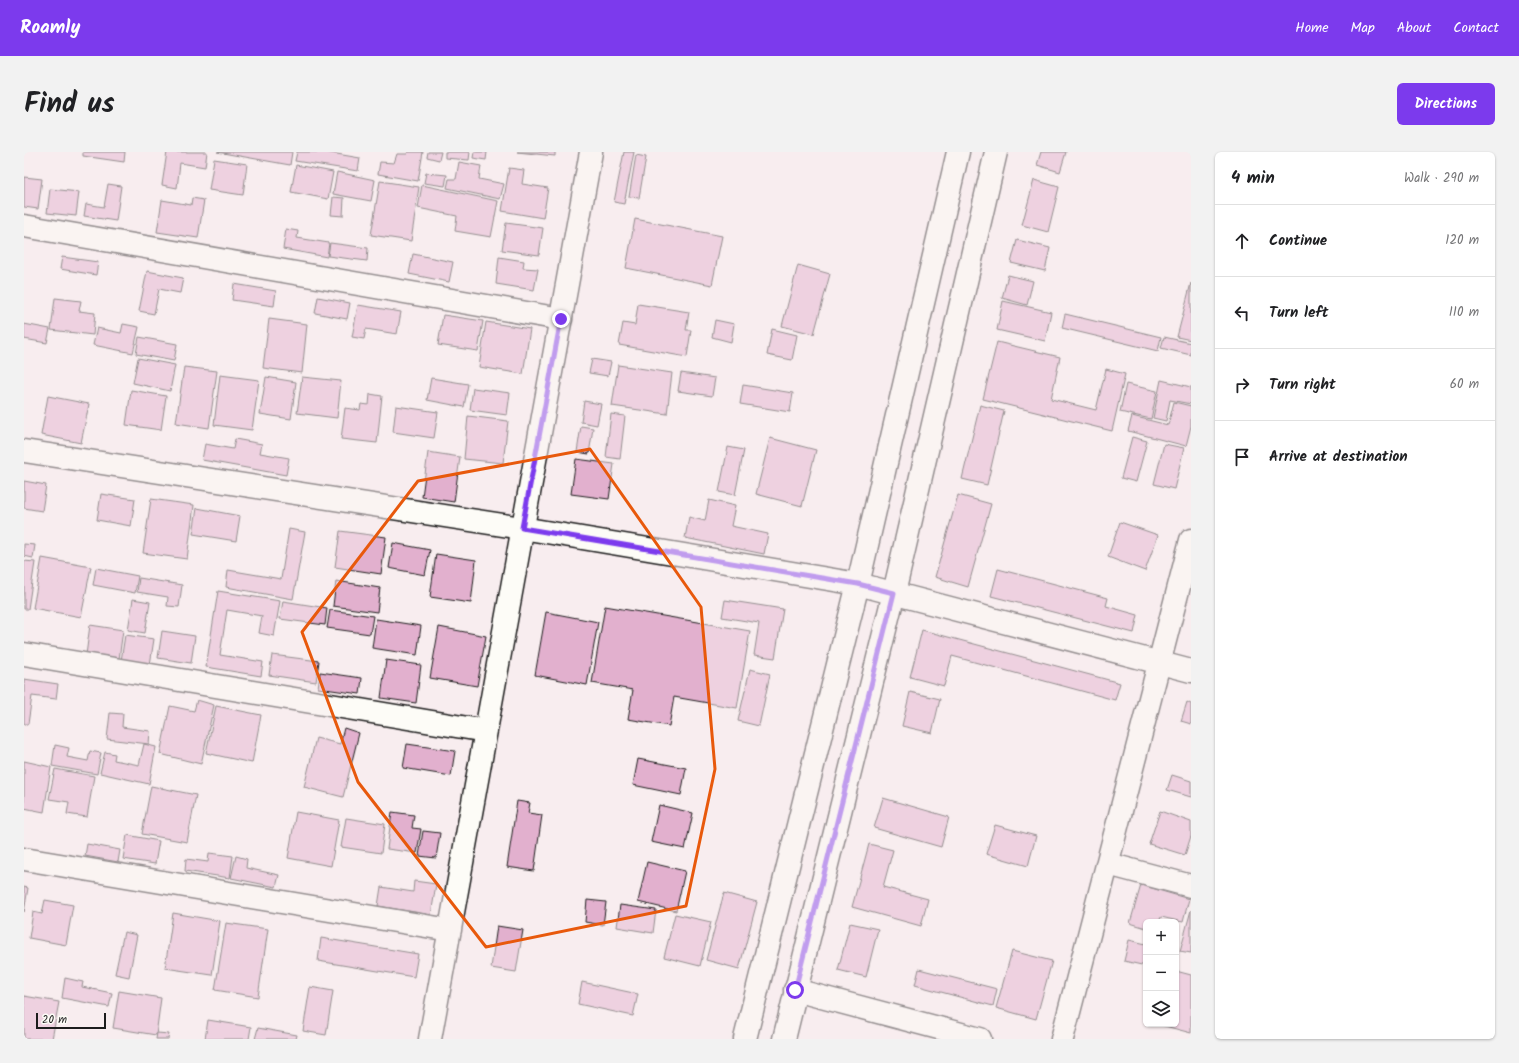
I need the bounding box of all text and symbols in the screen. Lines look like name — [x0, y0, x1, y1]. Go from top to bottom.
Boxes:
text: Roamly — [20, 13, 80, 43]
text: Home — [1295, 17, 1329, 39]
text: Map — [1351, 17, 1375, 39]
text: About — [1397, 17, 1431, 39]
text: Contact — [1453, 17, 1499, 39]
text: Find us — [24, 82, 115, 127]
button: Directions — [1397, 83, 1495, 125]
text: 4 min — [1231, 165, 1275, 192]
text: Walk · 290 m — [1404, 168, 1479, 189]
text: Continue — [1269, 229, 1327, 253]
icon: ahead — [1231, 230, 1253, 252]
text: 120 m — [1445, 230, 1479, 251]
text: Turn left — [1269, 301, 1329, 325]
icon: left — [1231, 302, 1253, 324]
text: 110 m — [1449, 302, 1479, 323]
route end — [552, 310, 570, 328]
text: Turn right — [1269, 373, 1336, 397]
icon: right — [1231, 374, 1253, 396]
text: 60 m — [1450, 374, 1479, 395]
text: Arrive at destination — [1269, 445, 1408, 469]
icon: arrive — [1231, 446, 1253, 468]
map controls — [1143, 919, 1179, 1027]
button: + — [1143, 919, 1179, 955]
button: − — [1143, 955, 1179, 991]
route start — [786, 981, 804, 999]
button: layers — [1143, 991, 1179, 1027]
scale bar — [36, 1011, 106, 1030]
text: 20 m — [42, 1011, 67, 1029]

